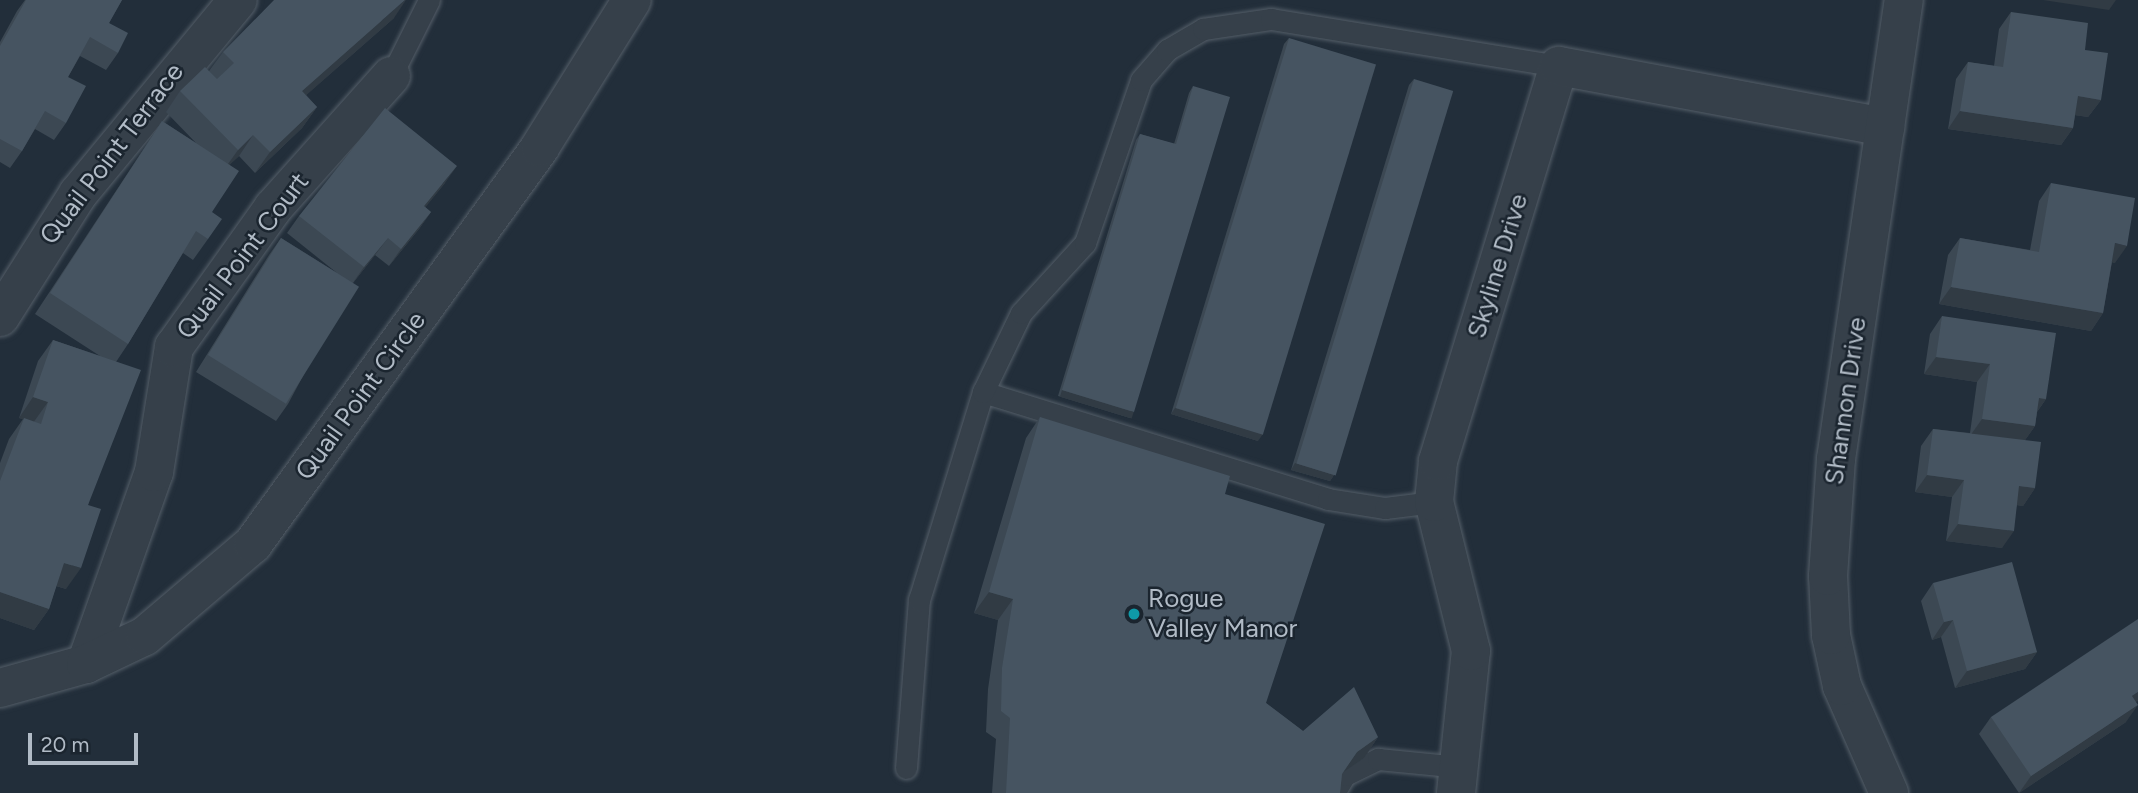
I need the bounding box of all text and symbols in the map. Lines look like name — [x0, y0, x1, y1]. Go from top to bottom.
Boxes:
street label: Quail Point Terrace — [34, 57, 190, 251]
street label: Quail Point Court — [170, 167, 316, 345]
street label: Skyline Drive — [1461, 190, 1535, 342]
street label: Quail Point Circle — [289, 306, 433, 486]
street label: Shannon Drive — [1819, 315, 1873, 487]
place label: Rogue Valley Manor — [1148, 583, 1297, 644]
marker: Rogue Valley Manor — [1126, 606, 1142, 622]
scale bar — [32, 720, 142, 764]
text: 20 m — [41, 732, 89, 757]

